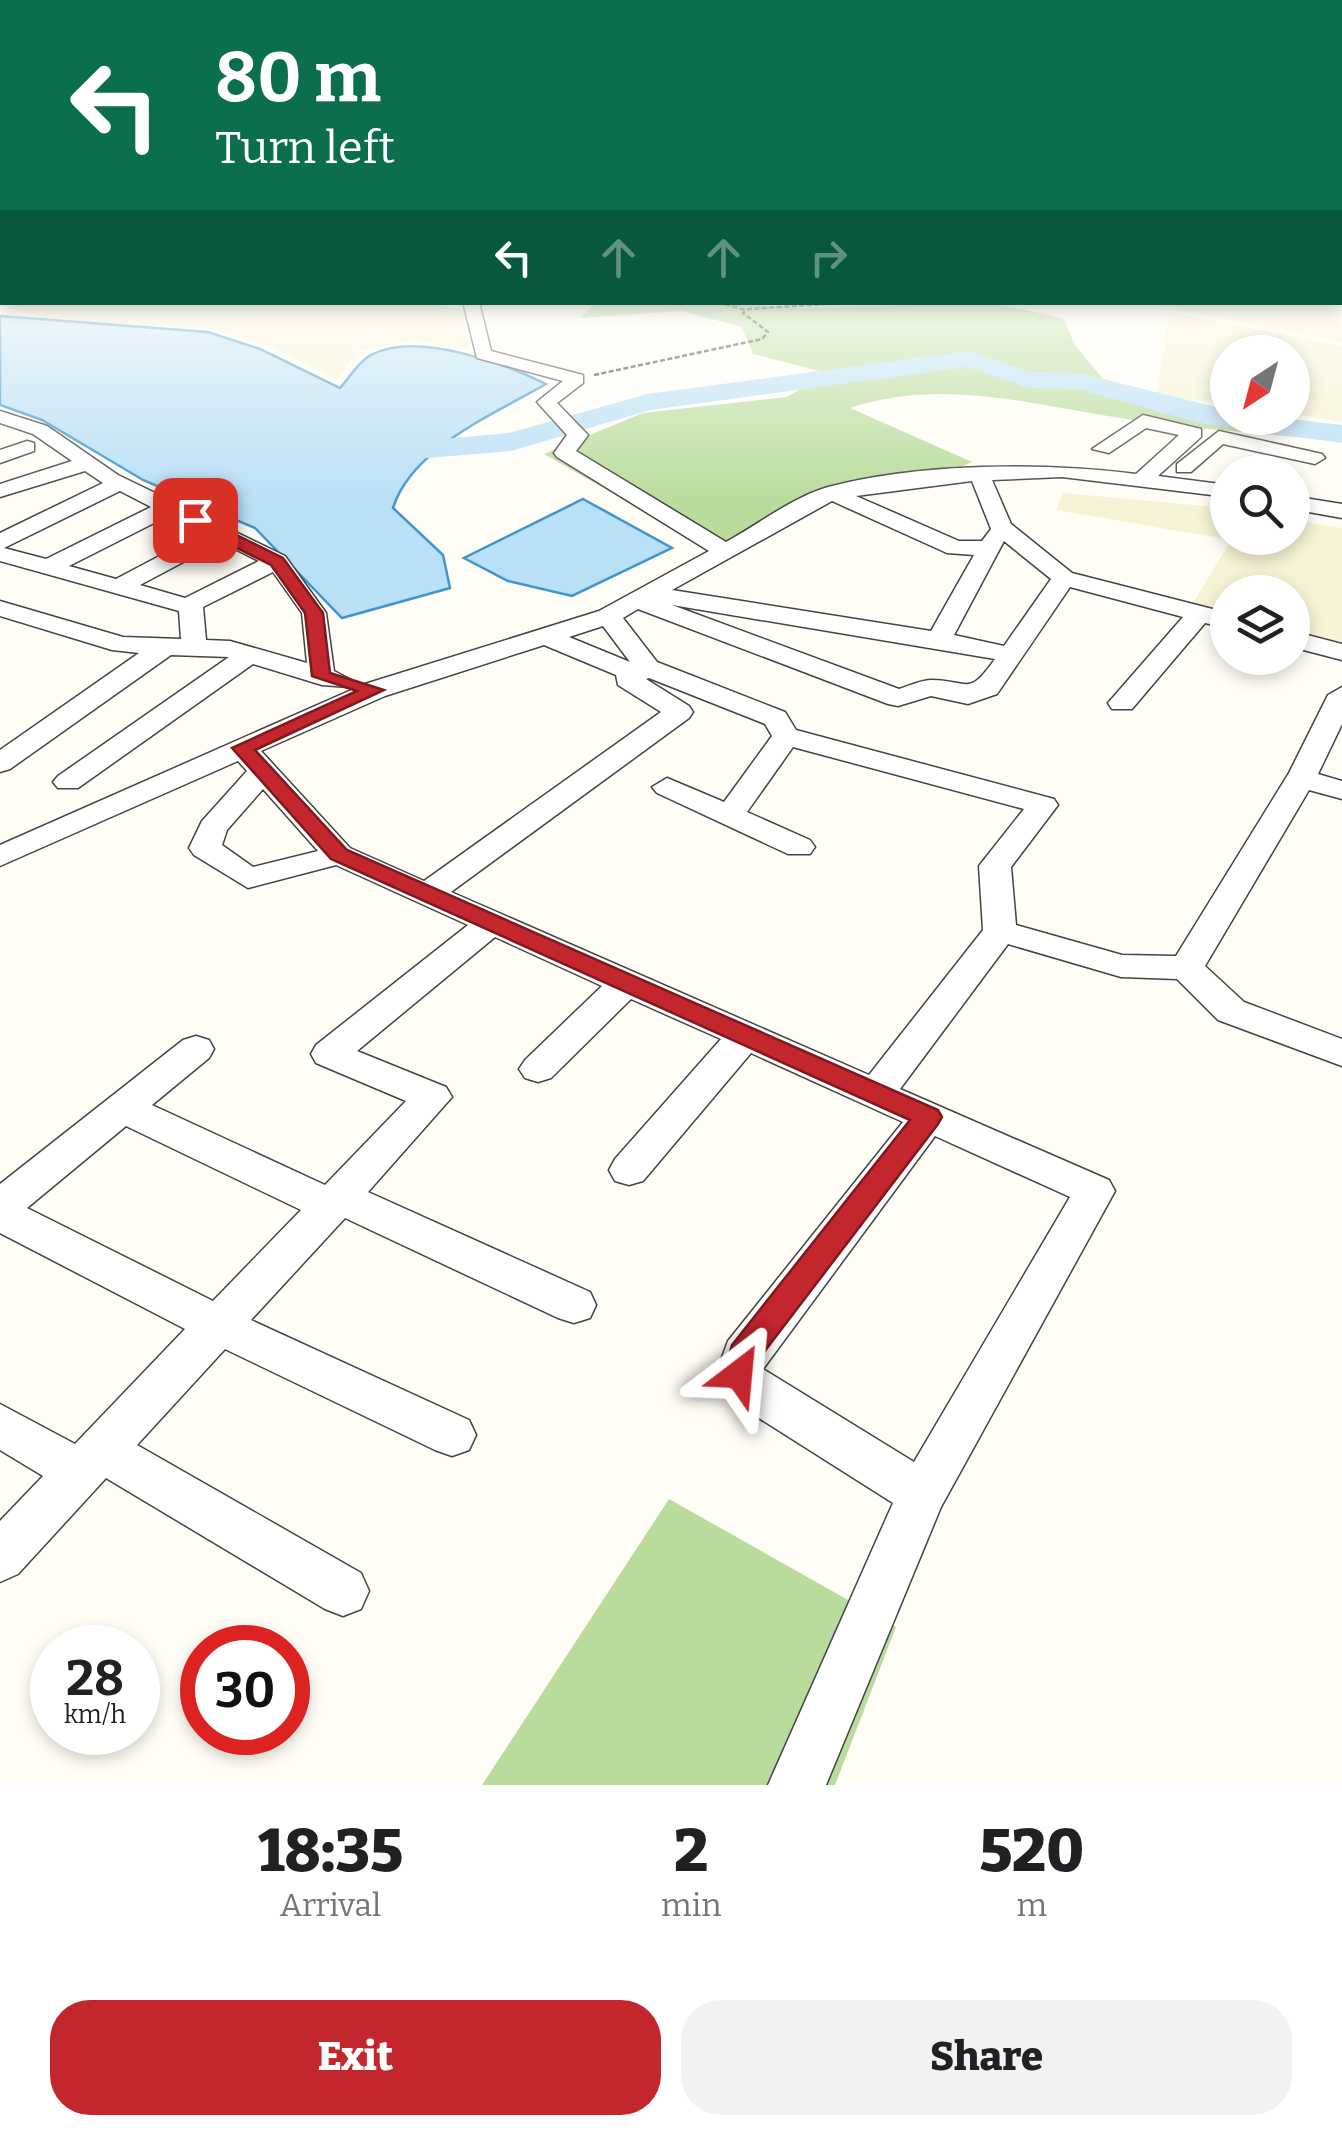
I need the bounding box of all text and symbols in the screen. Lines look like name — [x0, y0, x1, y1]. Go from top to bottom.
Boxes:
text: 80 m — [215, 36, 381, 120]
icon: left — [50, 40, 180, 170]
text: Turn left — [215, 121, 395, 175]
icon: left — [486, 230, 541, 285]
icon: ahead — [591, 230, 646, 285]
icon: ahead — [696, 230, 751, 285]
icon: right — [801, 230, 856, 285]
north arrow — [1210, 335, 1310, 435]
map controls — [1210, 335, 1310, 675]
button: search — [1210, 455, 1310, 555]
pin — [153, 478, 238, 563]
icon: arrive — [168, 493, 223, 548]
button: layers — [1210, 575, 1310, 675]
position arrow — [687, 1322, 791, 1426]
speed limit sign: 30 — [180, 1625, 310, 1755]
text: 28 — [66, 1648, 124, 1708]
text: km/h — [64, 1700, 126, 1730]
text: 18:35 — [258, 1815, 403, 1887]
text: 2 — [674, 1815, 708, 1887]
text: 520 — [979, 1815, 1084, 1887]
text: Arrival — [280, 1886, 381, 1924]
text: min — [661, 1886, 721, 1924]
text: m — [1016, 1886, 1047, 1924]
button: Exit — [50, 2000, 661, 2115]
button: Share — [681, 2000, 1292, 2115]

